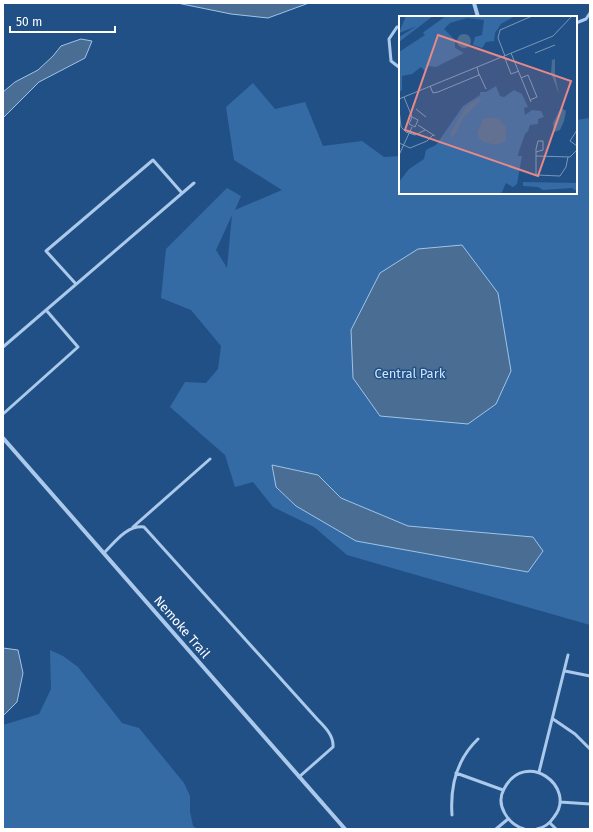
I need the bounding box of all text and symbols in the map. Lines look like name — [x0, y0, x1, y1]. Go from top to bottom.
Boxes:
scale bar — [10, 8, 115, 34]
text: 50 m — [16, 15, 42, 29]
inset map — [399, 16, 577, 194]
park label: Central Park — [375, 366, 446, 381]
street label: Nemoke Trail — [151, 593, 213, 661]

